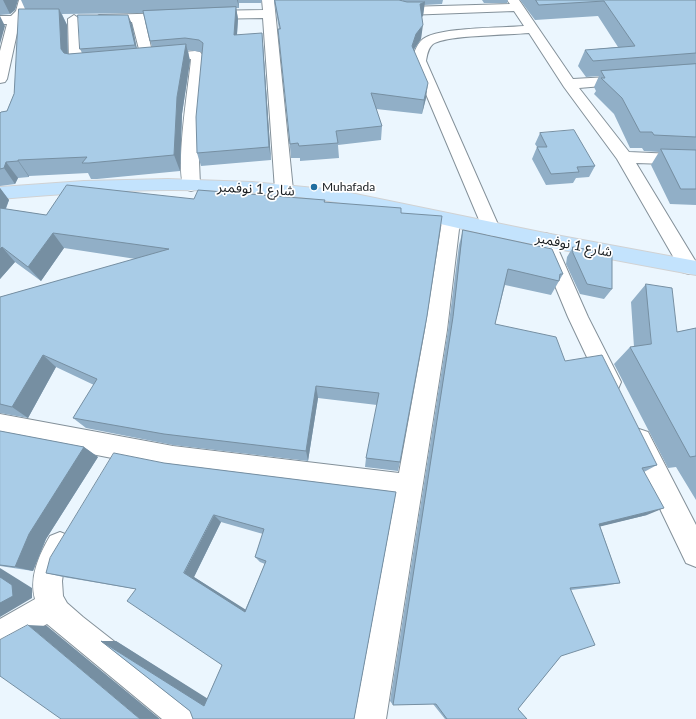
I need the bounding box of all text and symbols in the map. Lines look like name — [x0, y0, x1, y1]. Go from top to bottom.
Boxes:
street label: شارع 1 نوفمبر — [217, 179, 295, 199]
place label: Muhafada — [322, 180, 375, 194]
marker: Muhafada — [309, 182, 319, 192]
street label: شارع 1 نوفمبر — [534, 229, 614, 261]

